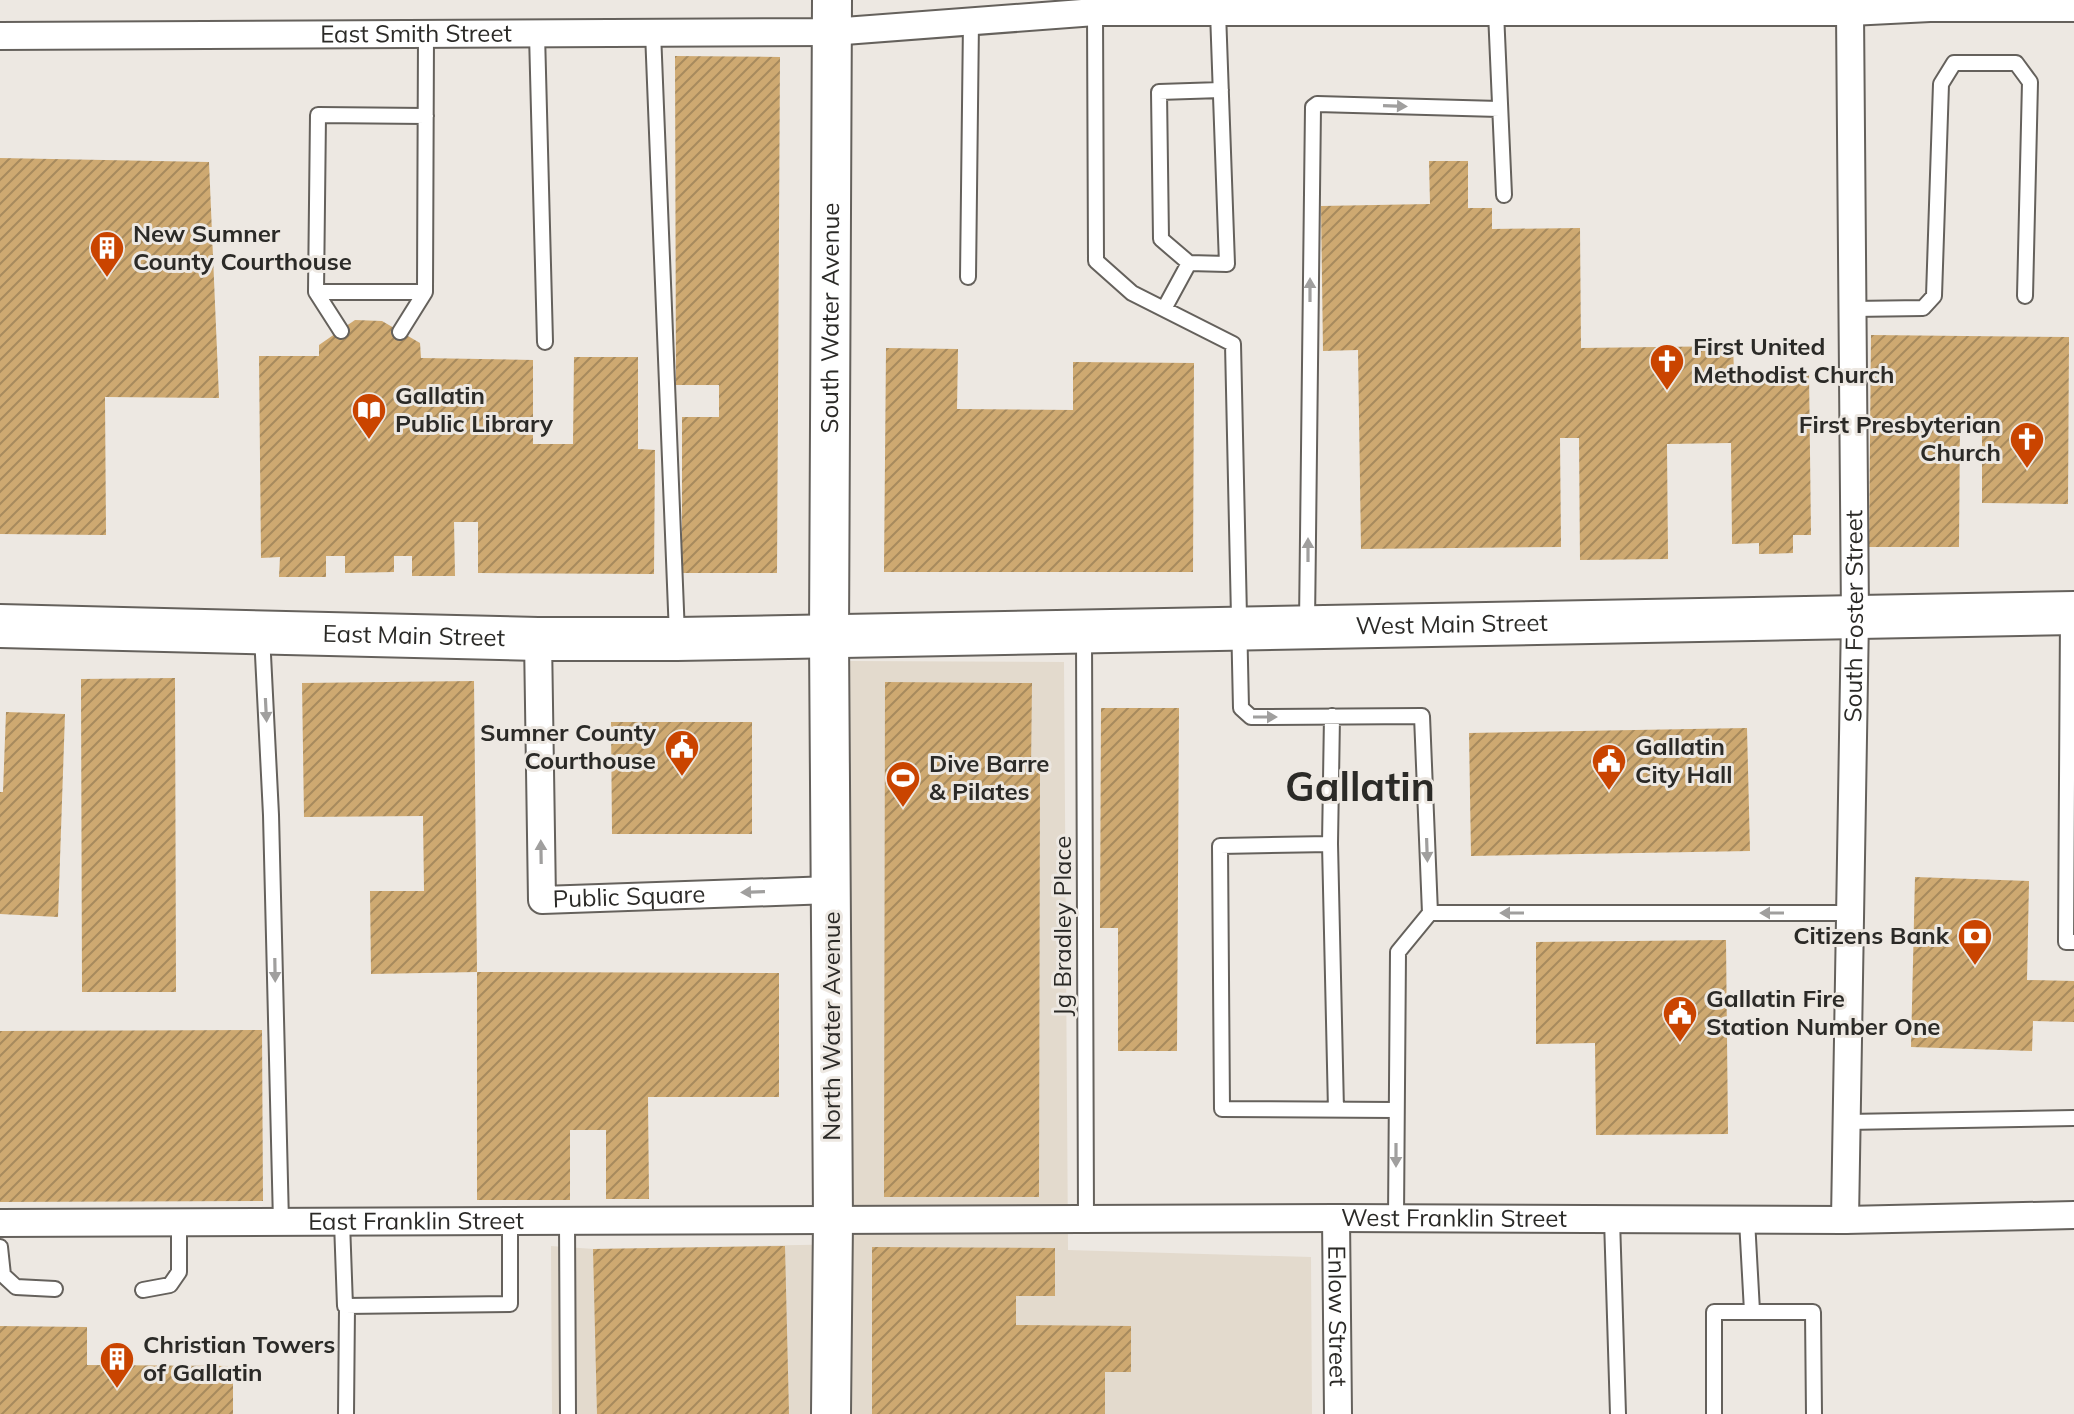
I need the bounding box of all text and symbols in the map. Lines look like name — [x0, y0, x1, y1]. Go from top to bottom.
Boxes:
street label: East Smith Street — [320, 18, 512, 48]
one-way arrow — [1383, 99, 1408, 112]
street label: South Water Avenue — [814, 202, 845, 434]
place label: New Sumner County Courthouse — [133, 218, 352, 276]
building icon: New Sumner County Courthouse — [88, 229, 126, 279]
one-way arrow — [1304, 277, 1316, 302]
place label: First United Methodist Church — [1693, 331, 1895, 389]
church icon: First United Methodist Church — [1648, 342, 1686, 392]
place label: Gallatin Public Library — [395, 380, 554, 438]
library icon: Gallatin Public Library — [350, 391, 388, 441]
place label: First Presbyterian Church — [1799, 409, 2001, 467]
church icon: First Presbyterian Church — [2008, 420, 2046, 470]
street label: South Foster Street — [1837, 510, 1869, 723]
one-way arrow — [1302, 537, 1314, 562]
street label: West Main Street — [1355, 607, 1548, 640]
street label: East Main Street — [322, 618, 505, 652]
one-way arrow — [260, 698, 273, 723]
one-way arrow — [1253, 711, 1278, 723]
place label: Sumner County Courthouse — [480, 717, 657, 775]
public building icon: Sumner County Courthouse — [663, 728, 701, 778]
place label: Gallatin City Hall — [1635, 731, 1733, 789]
public building icon: Gallatin City Hall — [1590, 742, 1628, 792]
place label: Dive Barre & Pilates — [929, 748, 1049, 806]
sports icon: Dive Barre & Pilates — [884, 759, 922, 809]
district label: Gallatin — [1285, 761, 1435, 811]
street label: Jg Bradley Place — [1047, 836, 1077, 1016]
one-way arrow — [1421, 838, 1434, 863]
one-way arrow — [535, 839, 547, 864]
street label: Public Square — [552, 878, 706, 914]
one-way arrow — [740, 886, 765, 899]
one-way arrow — [1499, 907, 1524, 919]
one-way arrow — [1759, 907, 1784, 919]
street label: North Water Avenue — [816, 911, 846, 1141]
bank icon: Citizens Bank — [1956, 917, 1994, 967]
place label: Citizens Bank — [1793, 920, 1950, 950]
one-way arrow — [269, 958, 281, 983]
place label: Gallatin Fire Station Number One — [1706, 983, 1941, 1041]
public building icon: Gallatin Fire Station Number One — [1661, 994, 1699, 1044]
one-way arrow — [1390, 1143, 1402, 1168]
street label: West Franklin Street — [1341, 1202, 1567, 1233]
street label: East Franklin Street — [308, 1205, 524, 1236]
street label: Enlow Street — [1322, 1245, 1354, 1387]
place label: Christian Towers of Gallatin — [143, 1329, 335, 1387]
building icon: Christian Towers of Gallatin — [98, 1340, 136, 1390]

